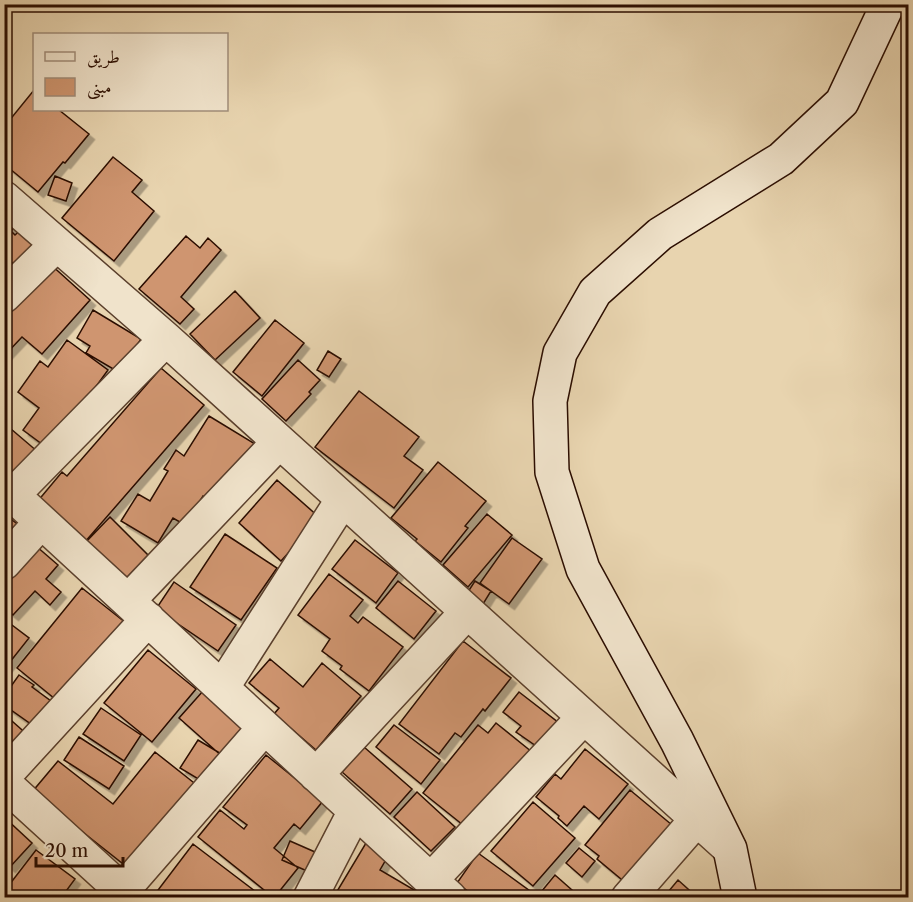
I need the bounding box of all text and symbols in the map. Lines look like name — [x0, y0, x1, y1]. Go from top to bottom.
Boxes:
legend — [33, 33, 228, 111]
text: طريق — [87, 46, 120, 69]
text: مبنى — [87, 76, 112, 100]
scale bar — [36, 830, 123, 868]
text: 20 m — [45, 840, 89, 862]

